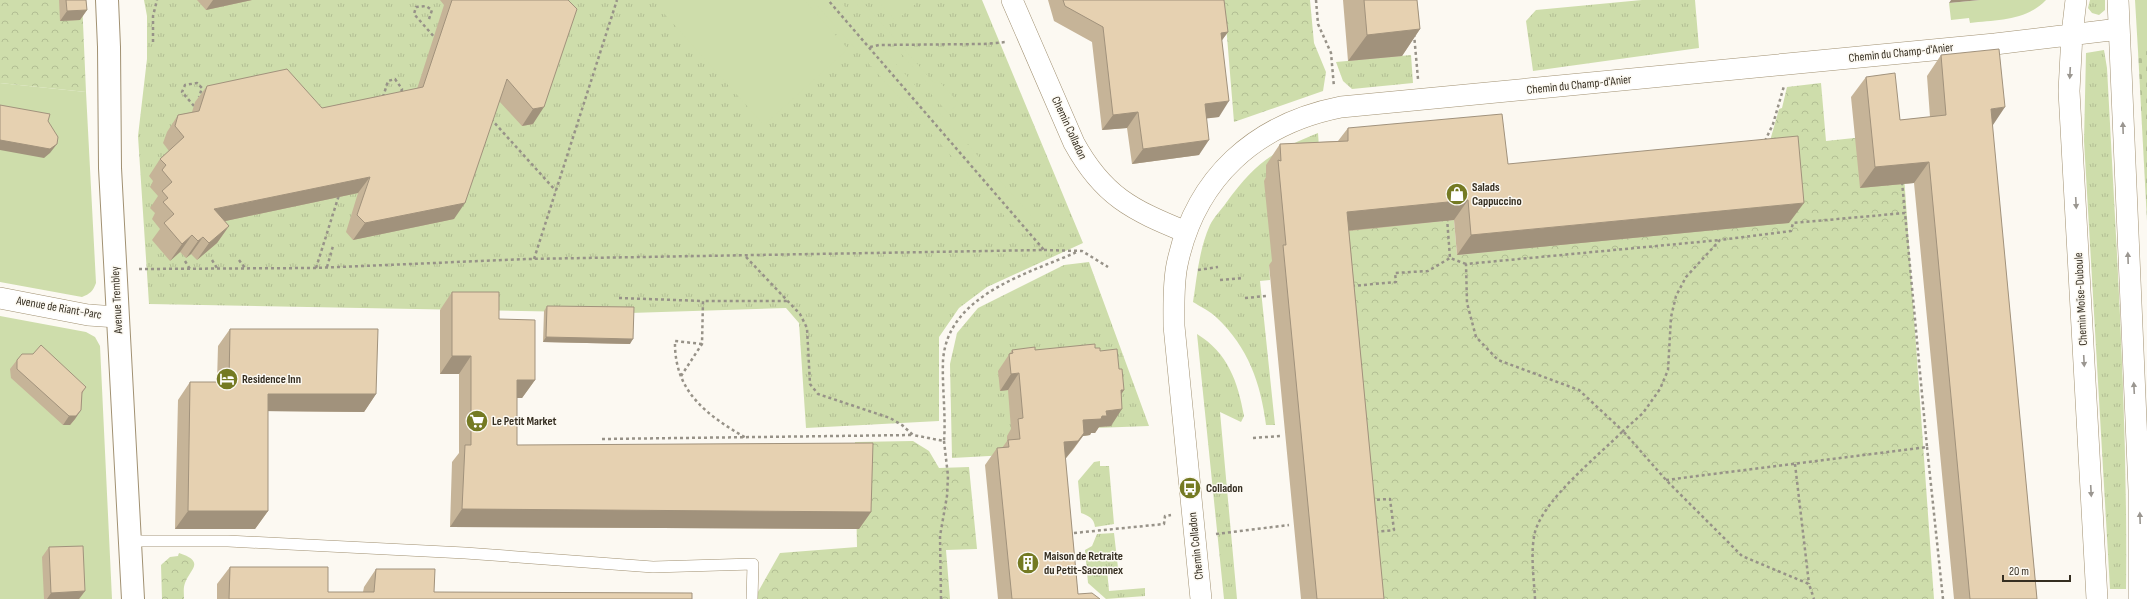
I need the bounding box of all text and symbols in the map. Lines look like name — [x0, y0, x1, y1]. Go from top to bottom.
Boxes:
street label: Chemin du Champ-d'Anier — [1848, 40, 1955, 66]
one-way arrow — [2067, 67, 2074, 79]
street label: Chemin du Champ-d'Anier — [1526, 72, 1633, 98]
street label: Chemin Colladon — [1048, 94, 1090, 162]
one-way arrow — [2120, 122, 2127, 135]
place label: Salads Cappuccino — [1472, 180, 1522, 209]
shop icon: Salads Cappuccino — [1444, 181, 1470, 207]
one-way arrow — [2072, 197, 2079, 209]
one-way arrow — [2125, 251, 2131, 264]
street label: Chemin Moïse-Duboule — [2071, 252, 2091, 346]
street label: Avenue Trembley — [108, 265, 126, 335]
street label: Avenue de Riant-Parc — [14, 293, 103, 323]
one-way arrow — [2081, 355, 2087, 368]
hotel icon: Residence Inn — [214, 366, 240, 392]
place label: Residence Inn — [242, 372, 301, 387]
one-way arrow — [2130, 382, 2137, 394]
supermarket icon: Le Petit Market — [464, 408, 490, 434]
place label: Le Petit Market — [492, 414, 557, 429]
bus stop icon: Colladon — [1177, 475, 1203, 501]
place label: Colladon — [1206, 481, 1243, 496]
one-way arrow — [2087, 485, 2094, 497]
street label: Chemin Colladon — [1185, 512, 1207, 580]
one-way arrow — [2136, 512, 2143, 524]
place label: Maison de Retraite du Petit-Saconnex — [1044, 549, 1123, 578]
building icon: Maison de Retraite du Petit-Saconnex — [1015, 550, 1041, 576]
scale bar — [2003, 557, 2070, 583]
text: 20 m — [2009, 564, 2029, 579]

